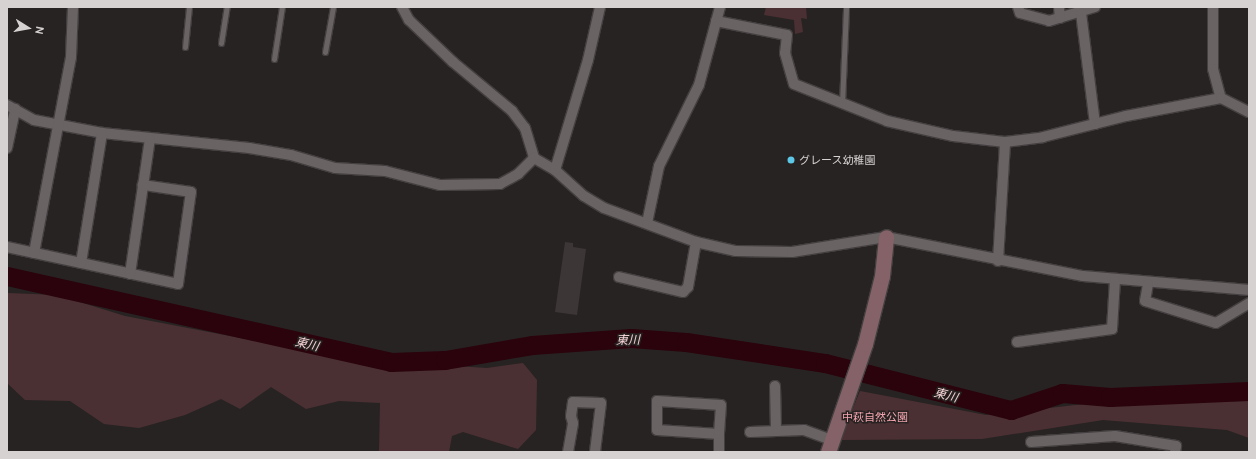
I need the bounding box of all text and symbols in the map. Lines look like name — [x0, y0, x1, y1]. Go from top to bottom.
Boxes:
north arrow — [8, 8, 48, 48]
text: N — [32, 25, 47, 35]
place label: グレース幼稚園 — [799, 153, 876, 167]
marker: グレース幼稚園 — [786, 155, 796, 165]
water label: 東川 — [616, 333, 640, 347]
water label: 東川 — [294, 334, 320, 354]
water label: 東川 — [933, 385, 959, 405]
park label: 中萩自然公園 — [842, 410, 908, 424]

